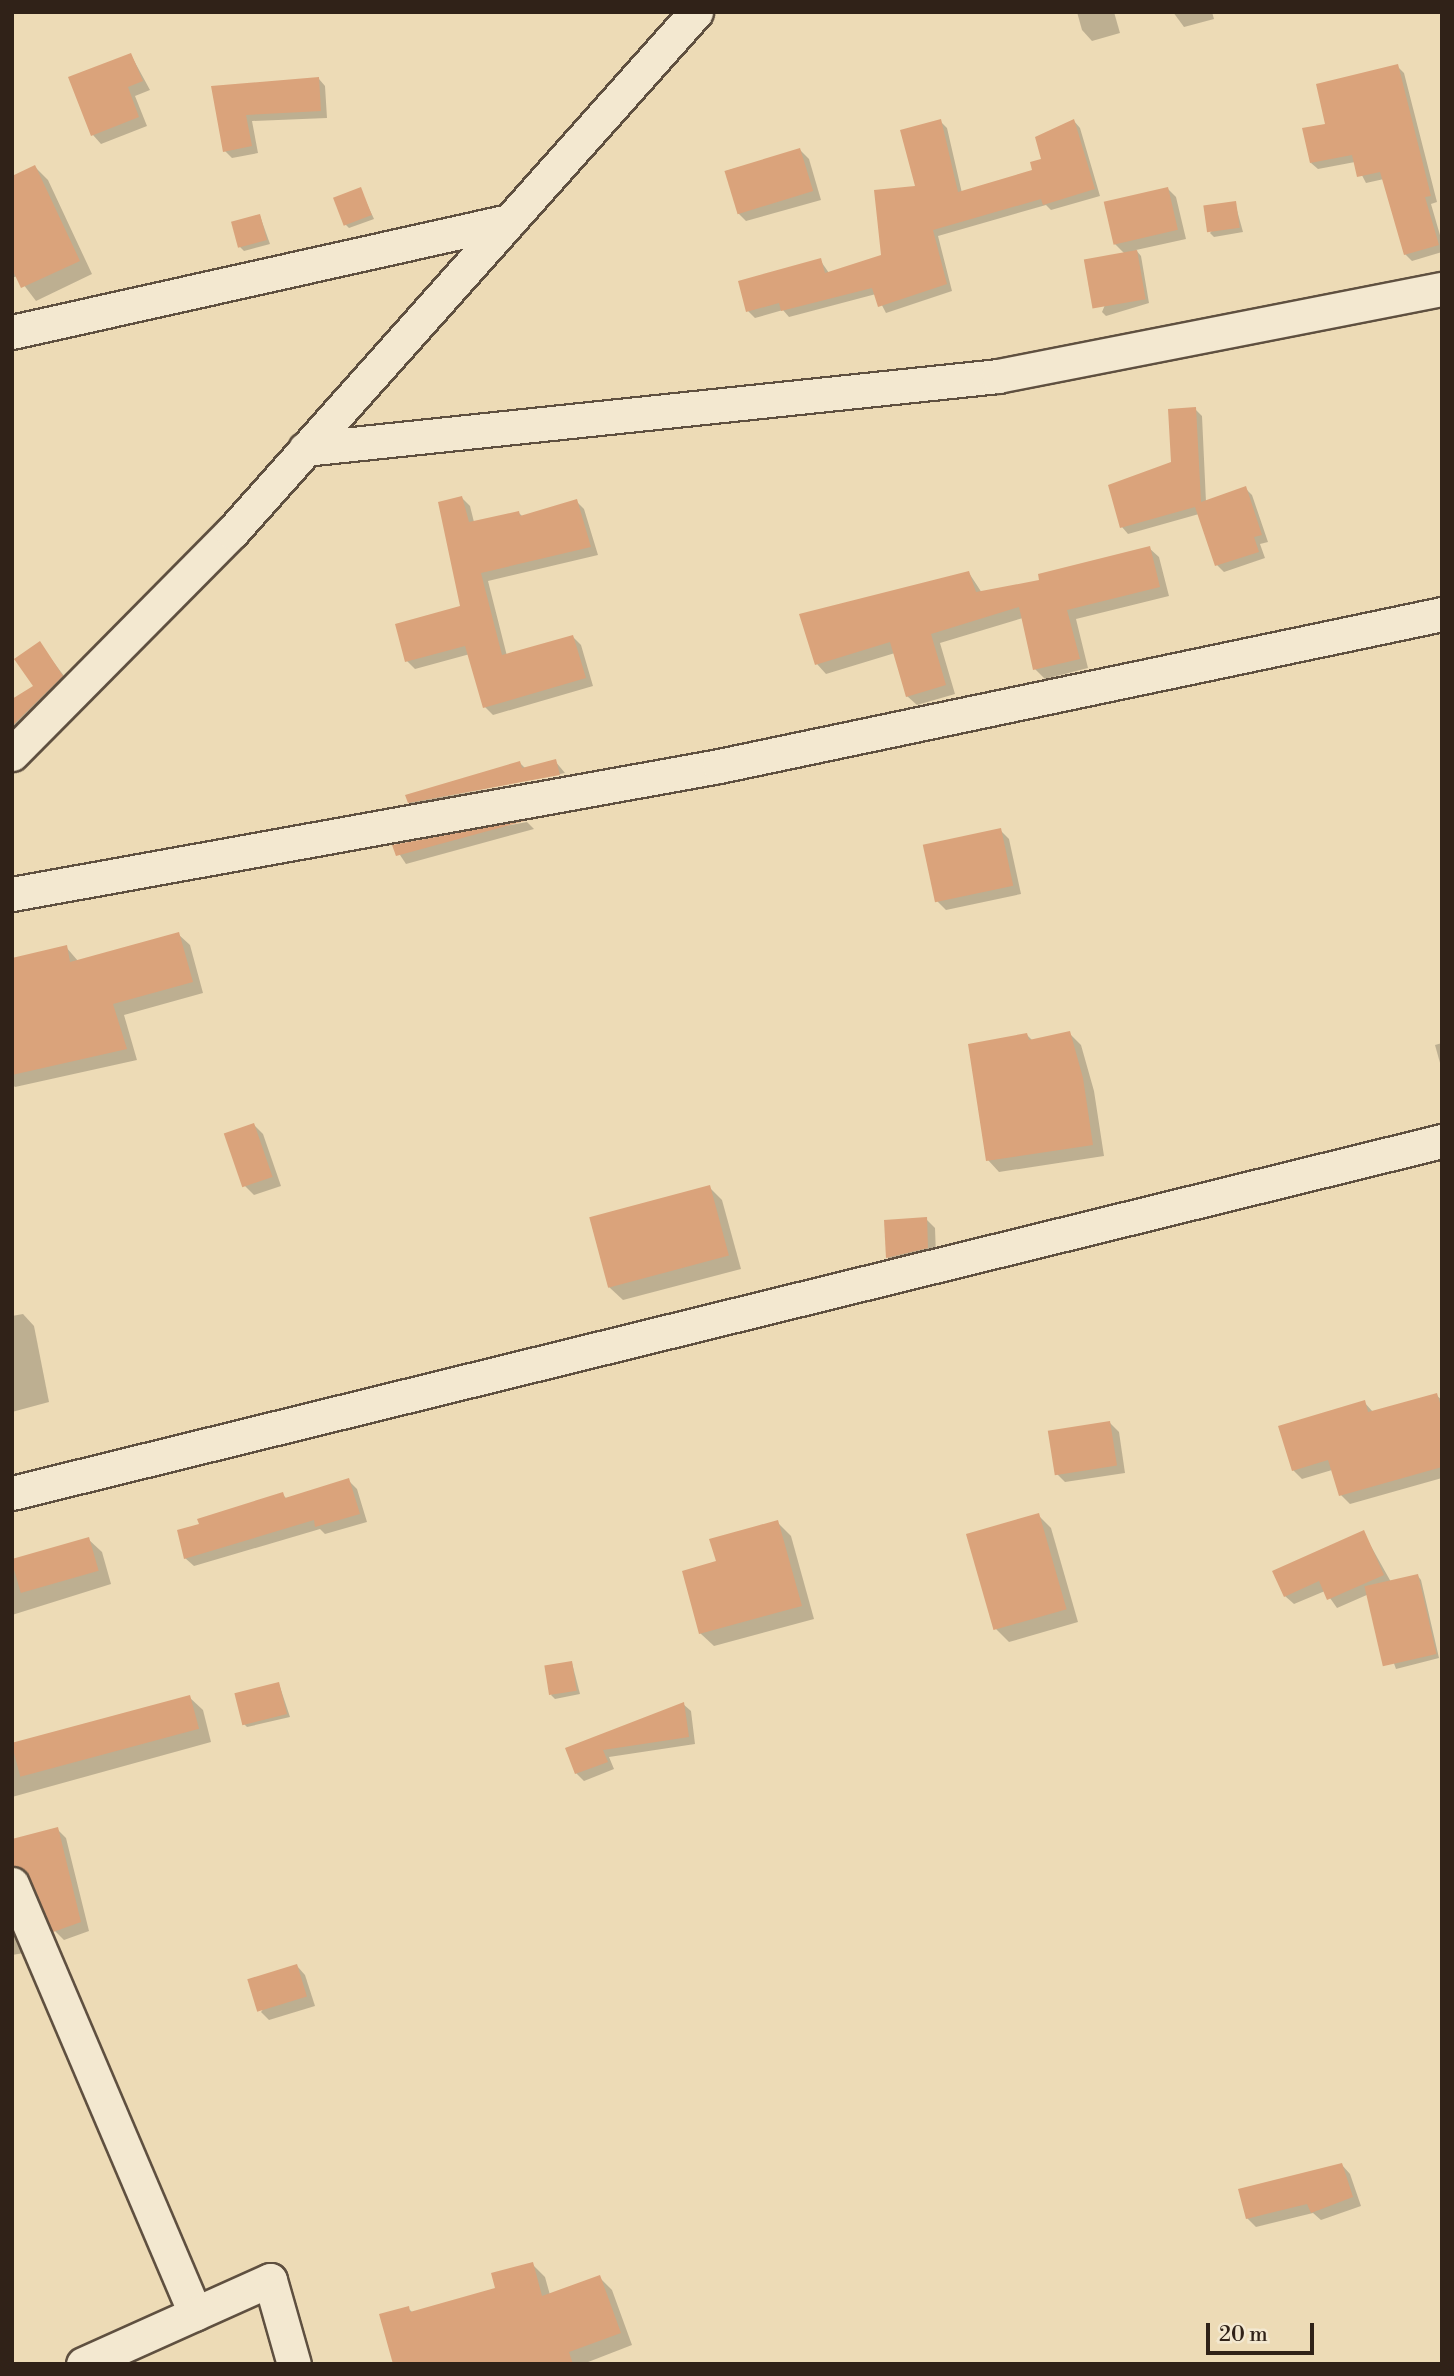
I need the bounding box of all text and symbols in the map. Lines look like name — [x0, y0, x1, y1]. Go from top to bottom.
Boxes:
scale bar — [1209, 2310, 1318, 2354]
text: 20 m — [1219, 2322, 1268, 2348]

